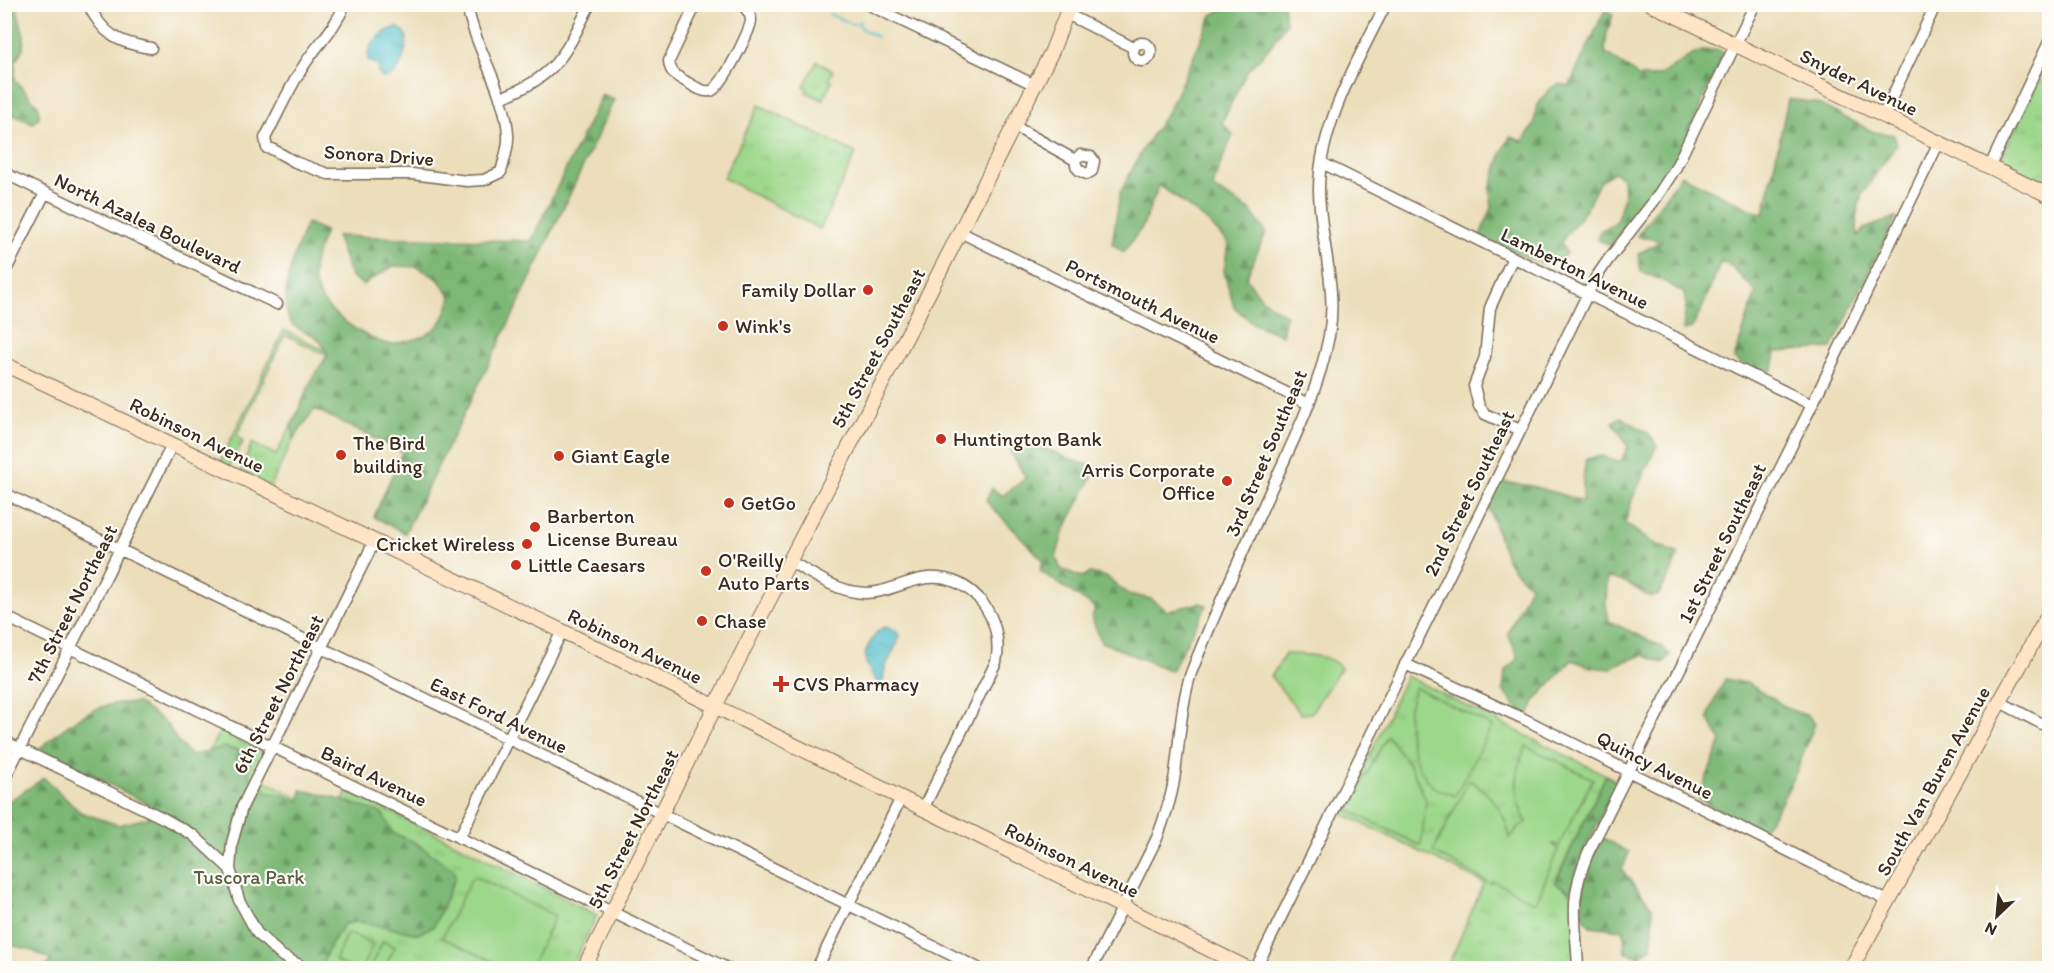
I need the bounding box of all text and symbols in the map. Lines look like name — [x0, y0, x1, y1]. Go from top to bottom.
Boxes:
street label: Snyder Avenue — [1796, 43, 1922, 121]
street label: Sonora Drive — [323, 139, 435, 171]
street label: North Azalea Boulevard — [51, 167, 245, 279]
street label: Lamberton Avenue — [1497, 222, 1653, 314]
street label: Portsmouth Avenue — [1062, 253, 1224, 349]
street label: 5th Street Southeast — [826, 264, 930, 432]
place label: Family Dollar — [741, 278, 856, 302]
marker: Family Dollar — [861, 283, 875, 297]
place label: Wink's — [735, 314, 791, 338]
marker: Wink's — [716, 319, 730, 333]
street label: 3rd Street Southeast — [1220, 366, 1312, 540]
street label: Robinson Avenue — [126, 392, 268, 478]
street label: 2nd Street Southeast — [1418, 406, 1520, 580]
place label: Huntington Bank — [953, 427, 1102, 451]
place label: The Bird building — [353, 431, 425, 478]
marker: Huntington Bank — [934, 432, 948, 446]
place label: Giant Eagle — [571, 444, 670, 468]
marker: The Bird building — [334, 448, 348, 462]
marker: Giant Eagle — [552, 449, 566, 463]
place label: Arris Corporate Office — [1082, 458, 1215, 505]
street label: 1st Street Southeast — [1673, 459, 1771, 627]
marker: Arris Corporate Office — [1220, 474, 1234, 488]
place label: GetGo — [741, 491, 796, 515]
marker: GetGo — [722, 496, 736, 510]
place label: Barberton License Bureau — [547, 504, 678, 551]
marker: Barberton License Bureau — [528, 520, 542, 534]
street label: 7th Street Northeast — [22, 521, 122, 687]
place label: Cricket Wireless — [376, 532, 515, 556]
marker: Cricket Wireless — [520, 537, 534, 551]
place label: O'Reilly Auto Parts — [718, 548, 810, 595]
place label: Little Caesars — [528, 553, 646, 577]
marker: Little Caesars — [509, 558, 523, 572]
marker: O'Reilly Auto Parts — [699, 564, 713, 578]
street label: Robinson Avenue — [564, 603, 706, 689]
place label: Chase — [714, 609, 766, 633]
street label: 6th Street Northeast — [227, 610, 329, 778]
marker: Chase — [695, 614, 709, 628]
street label: East Ford Avenue — [426, 671, 572, 759]
place label: CVS Pharmacy — [793, 672, 920, 696]
marker: CVS Pharmacy — [774, 677, 788, 691]
street label: South Van Buren Avenue — [1871, 682, 1995, 880]
street label: Quincy Avenue — [1593, 725, 1717, 805]
street label: Baird Avenue — [317, 740, 431, 812]
street label: 5th Street Northeast — [582, 745, 684, 913]
street label: Robinson Avenue — [1001, 817, 1143, 903]
park label: Tuscora Park — [193, 865, 305, 889]
north arrow — [1967, 886, 2027, 946]
text: N — [1982, 918, 2000, 940]

